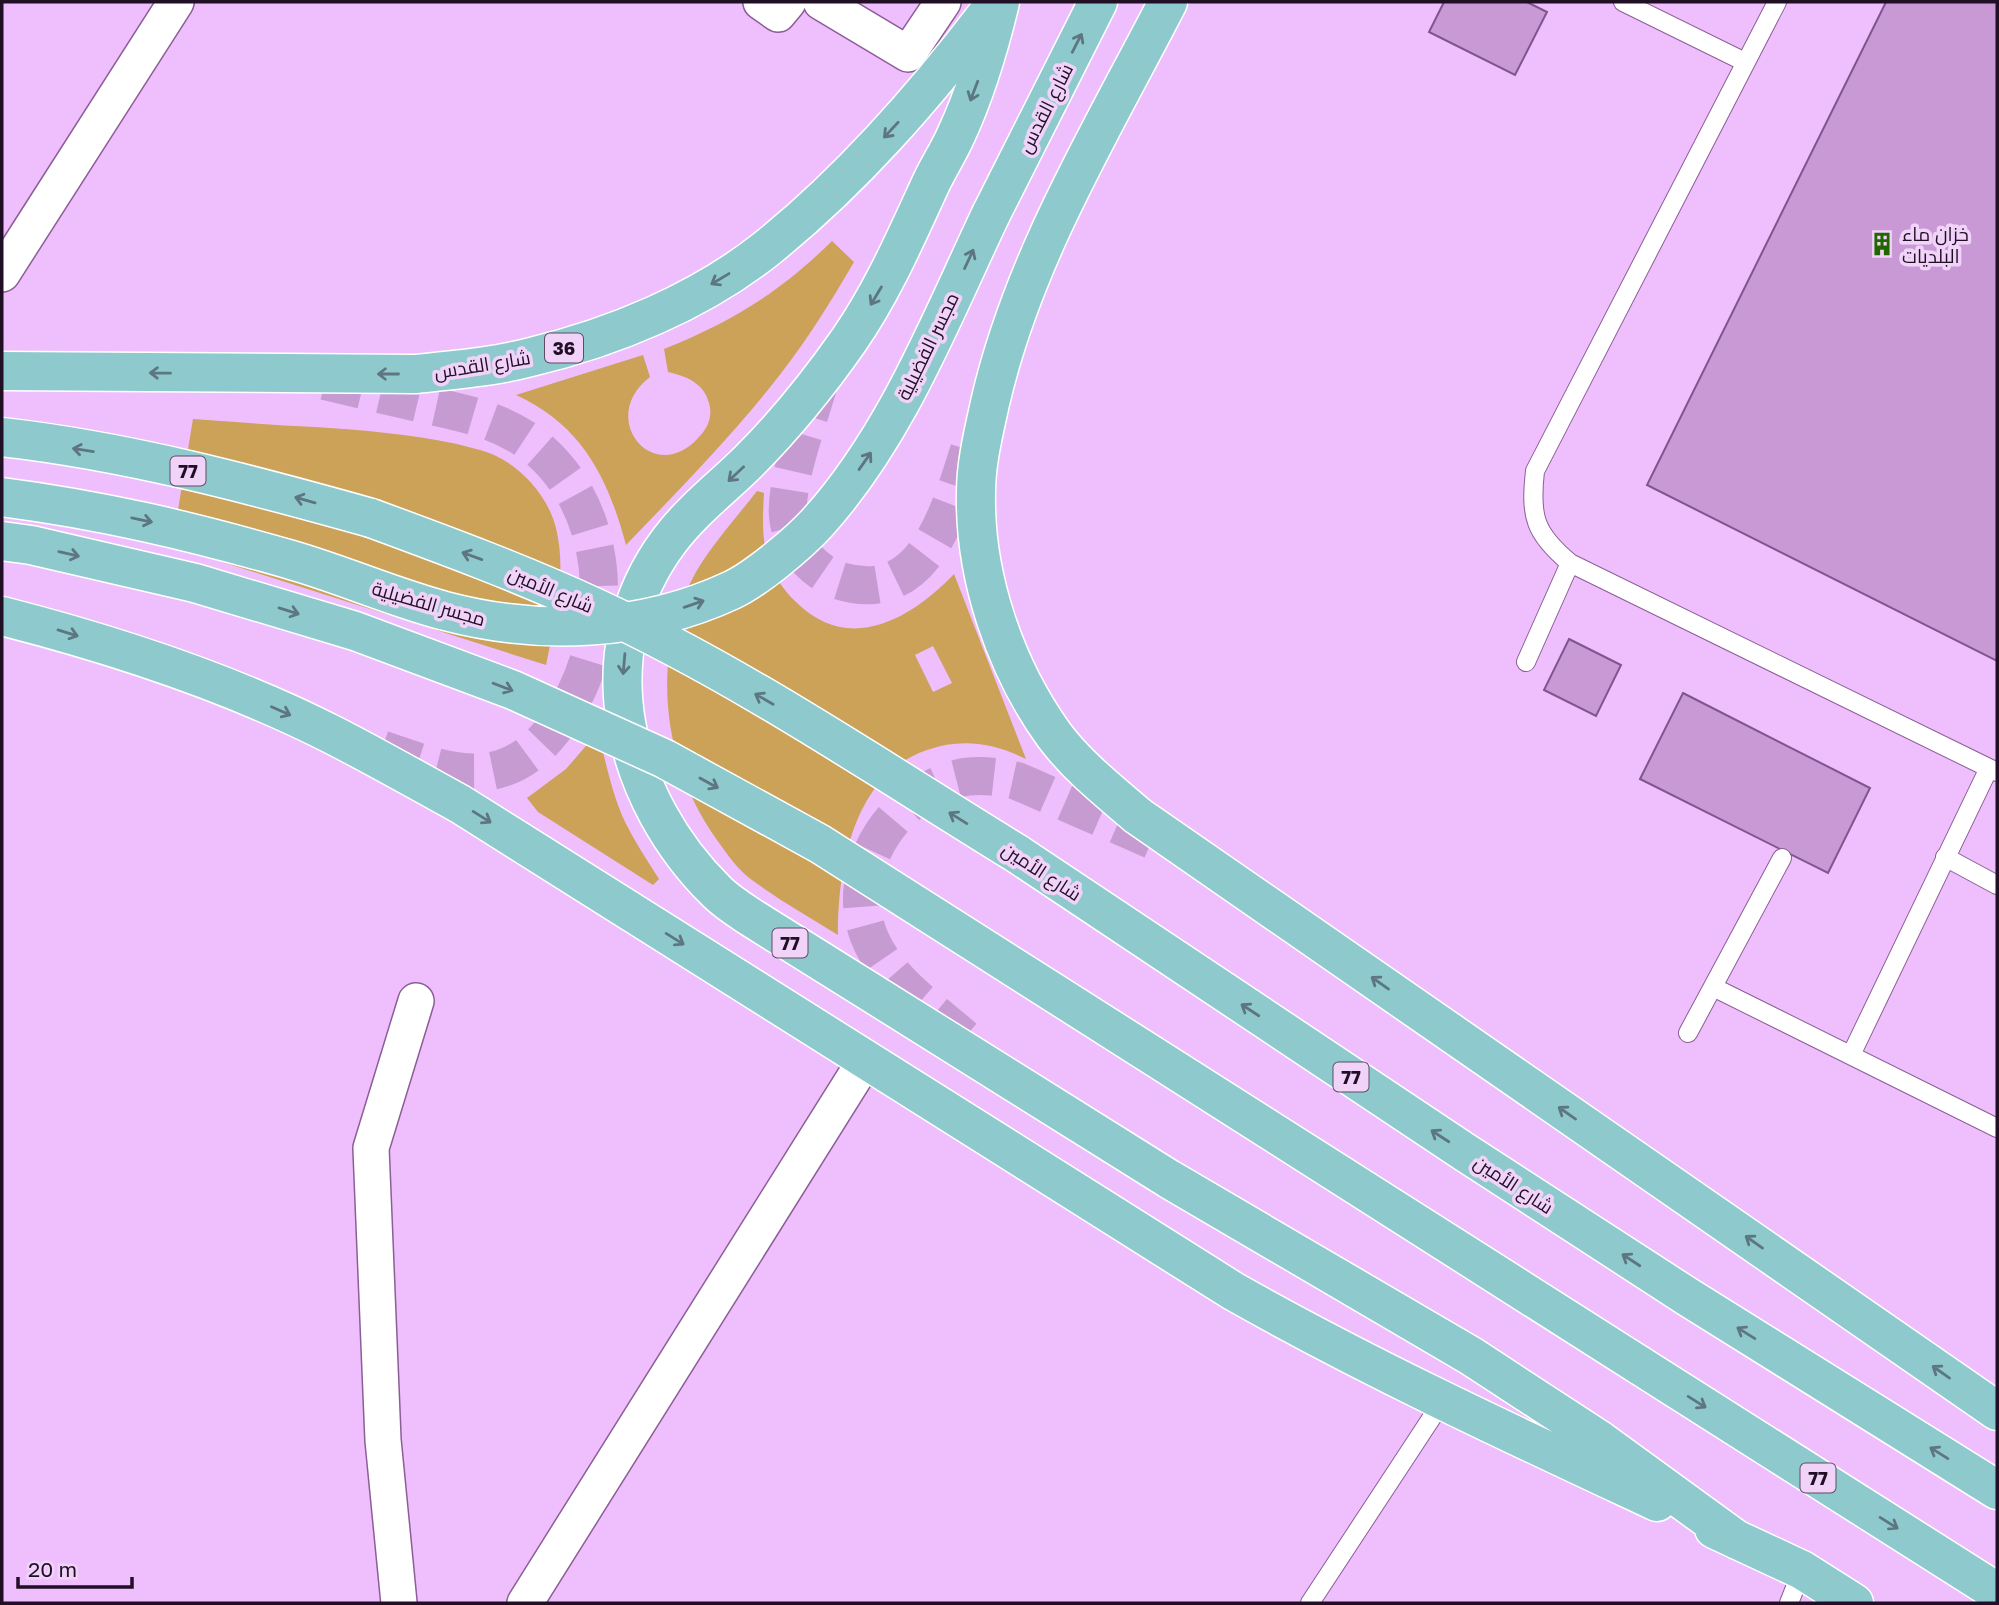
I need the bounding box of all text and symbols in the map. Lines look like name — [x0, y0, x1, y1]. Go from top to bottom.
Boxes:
one-way arrow — [1071, 33, 1085, 54]
street label: شارع القدس — [1013, 59, 1080, 158]
one-way arrow — [967, 79, 980, 101]
one-way arrow — [883, 121, 899, 139]
place label: خزان ماء البلديات — [1902, 222, 1969, 267]
building icon: خزان ماء البلديات — [1868, 230, 1896, 258]
one-way arrow — [963, 249, 977, 270]
one-way arrow — [710, 272, 730, 286]
one-way arrow — [869, 285, 883, 305]
street label: مجسر الفضيلية — [891, 288, 964, 404]
road number: 36 — [545, 334, 583, 362]
street label: شارع القدس — [432, 345, 532, 386]
one-way arrow — [149, 366, 172, 380]
one-way arrow — [377, 367, 400, 381]
one-way arrow — [72, 443, 95, 456]
one-way arrow — [858, 452, 872, 471]
road number: 77 — [170, 457, 206, 486]
one-way arrow — [728, 465, 745, 482]
one-way arrow — [294, 492, 316, 505]
one-way arrow — [130, 514, 153, 527]
one-way arrow — [57, 548, 80, 561]
one-way arrow — [462, 548, 484, 561]
street label: شارع الأمين — [504, 561, 597, 620]
street label: مجسر الفضيلية — [369, 576, 488, 631]
one-way arrow — [683, 597, 705, 609]
one-way arrow — [277, 606, 299, 619]
one-way arrow — [56, 628, 78, 641]
one-way arrow — [617, 652, 630, 674]
one-way arrow — [492, 681, 514, 694]
one-way arrow — [755, 692, 775, 706]
one-way arrow — [270, 705, 291, 718]
one-way arrow — [698, 777, 719, 790]
one-way arrow — [949, 810, 969, 824]
one-way arrow — [472, 811, 492, 825]
street label: شارع الأمين — [996, 837, 1086, 908]
road number: 77 — [772, 928, 808, 958]
one-way arrow — [665, 931, 684, 946]
one-way arrow — [1371, 976, 1390, 990]
one-way arrow — [1241, 1003, 1260, 1018]
road number: 77 — [1334, 1062, 1368, 1092]
one-way arrow — [1558, 1106, 1577, 1120]
one-way arrow — [1431, 1128, 1450, 1143]
street label: شارع الأمين — [1468, 1150, 1558, 1221]
one-way arrow — [1745, 1235, 1764, 1249]
one-way arrow — [1621, 1252, 1641, 1266]
one-way arrow — [1737, 1326, 1757, 1340]
one-way arrow — [1932, 1365, 1951, 1379]
one-way arrow — [1686, 1395, 1706, 1409]
one-way arrow — [1930, 1446, 1950, 1460]
road number: 77 — [1800, 1464, 1836, 1492]
one-way arrow — [1879, 1517, 1899, 1531]
scale bar — [18, 1546, 131, 1590]
text: 20 m — [28, 1556, 77, 1582]

